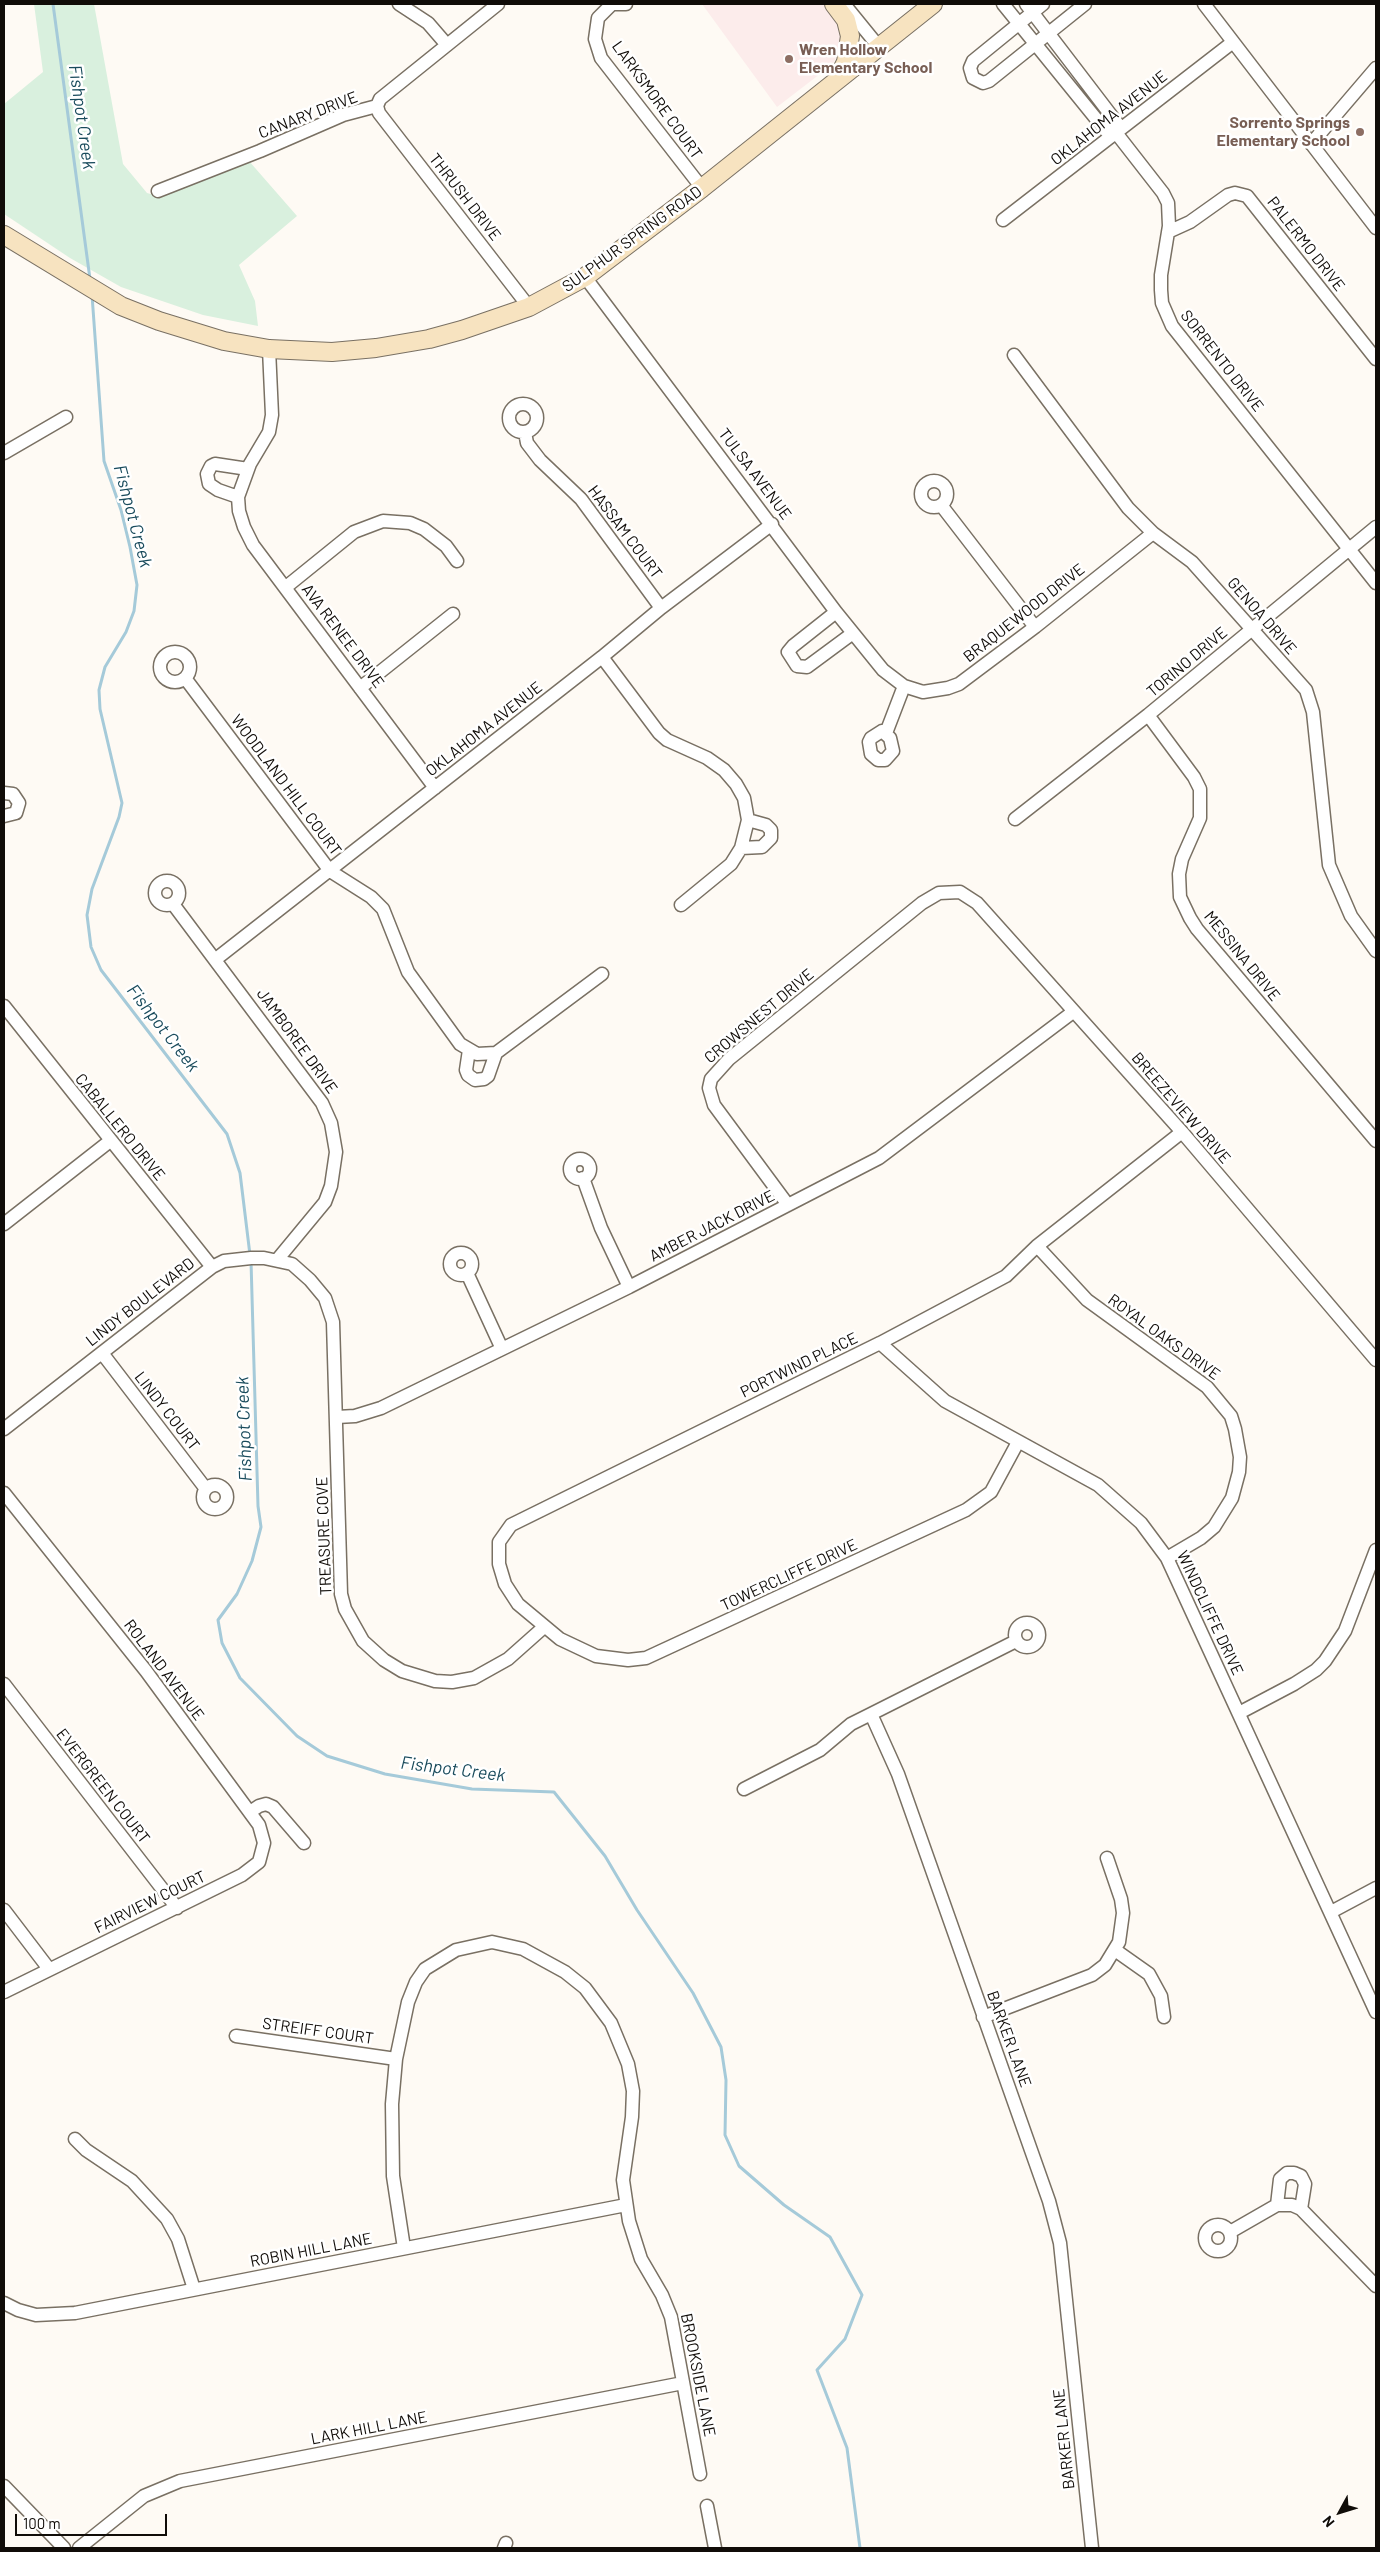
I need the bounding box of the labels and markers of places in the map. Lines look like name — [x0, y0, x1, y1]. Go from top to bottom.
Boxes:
place label: Wren Hollow Elementary School — [799, 40, 932, 78]
marker: Wren Hollow Elementary School — [783, 53, 795, 65]
place label: Sorrento Springs Elementary School — [1217, 113, 1350, 151]
marker: Sorrento Springs Elementary School — [1354, 126, 1366, 138]

